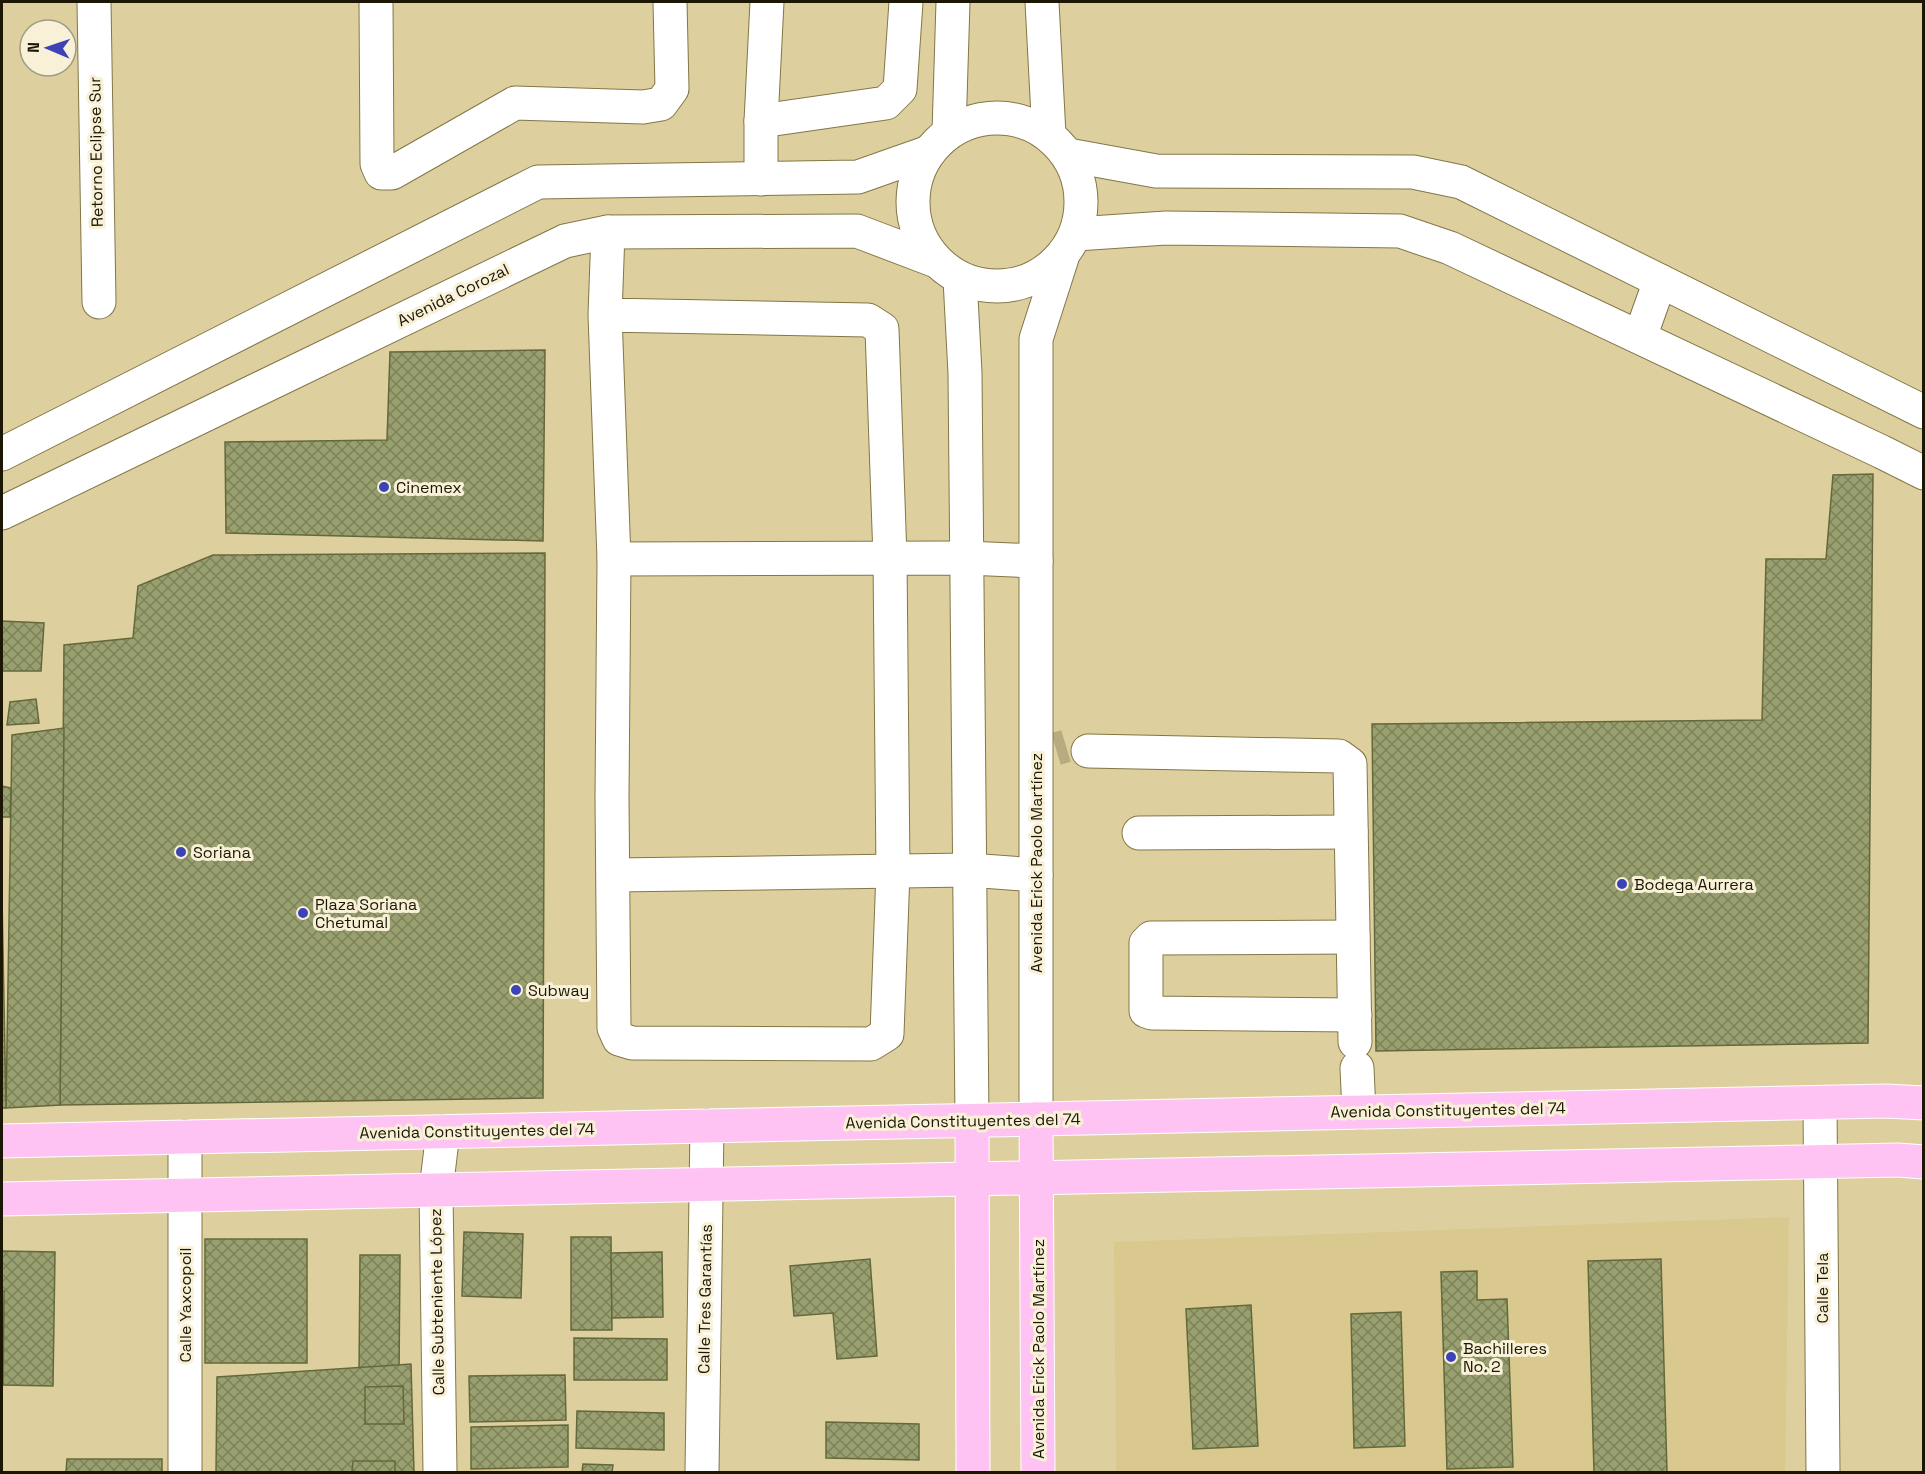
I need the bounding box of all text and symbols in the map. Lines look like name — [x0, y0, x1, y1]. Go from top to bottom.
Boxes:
north arrow — [18, 18, 78, 78]
text: N — [23, 42, 44, 53]
street label: Retorno Eclipse Sur — [84, 77, 108, 227]
street label: Avenida Corozal — [394, 259, 512, 331]
place label: Cinemex — [396, 477, 462, 498]
marker: Cinemex — [377, 480, 391, 494]
street label: Avenida Erick Paolo Martínez — [1026, 753, 1047, 973]
place label: Soriana — [193, 842, 251, 863]
marker: Soriana — [174, 845, 188, 859]
place label: Bodega Aurrera — [1634, 874, 1754, 895]
marker: Bodega Aurrera — [1615, 877, 1629, 891]
place label: Plaza Soriana Chetumal — [315, 894, 417, 933]
marker: Plaza Soriana Chetumal — [296, 906, 310, 920]
place label: Subway — [528, 980, 589, 1001]
marker: Subway — [509, 983, 523, 997]
street label: Avenida Constituyentes del 74 — [1330, 1097, 1566, 1123]
street label: Avenida Constituyentes del 74 — [845, 1108, 1081, 1134]
street label: Avenida Constituyentes del 74 — [359, 1118, 595, 1144]
street label: Calle Subteniente López — [425, 1208, 449, 1396]
street label: Calle Tres Garantías — [693, 1224, 717, 1374]
street label: Avenida Erick Paolo Martínez — [1028, 1239, 1049, 1459]
street label: Calle Yaxcopoil — [175, 1248, 196, 1362]
street label: Calle Tela — [1812, 1253, 1833, 1323]
place label: Bachilleres No. 2 — [1463, 1338, 1547, 1377]
marker: Bachilleres No. 2 — [1444, 1350, 1458, 1364]

